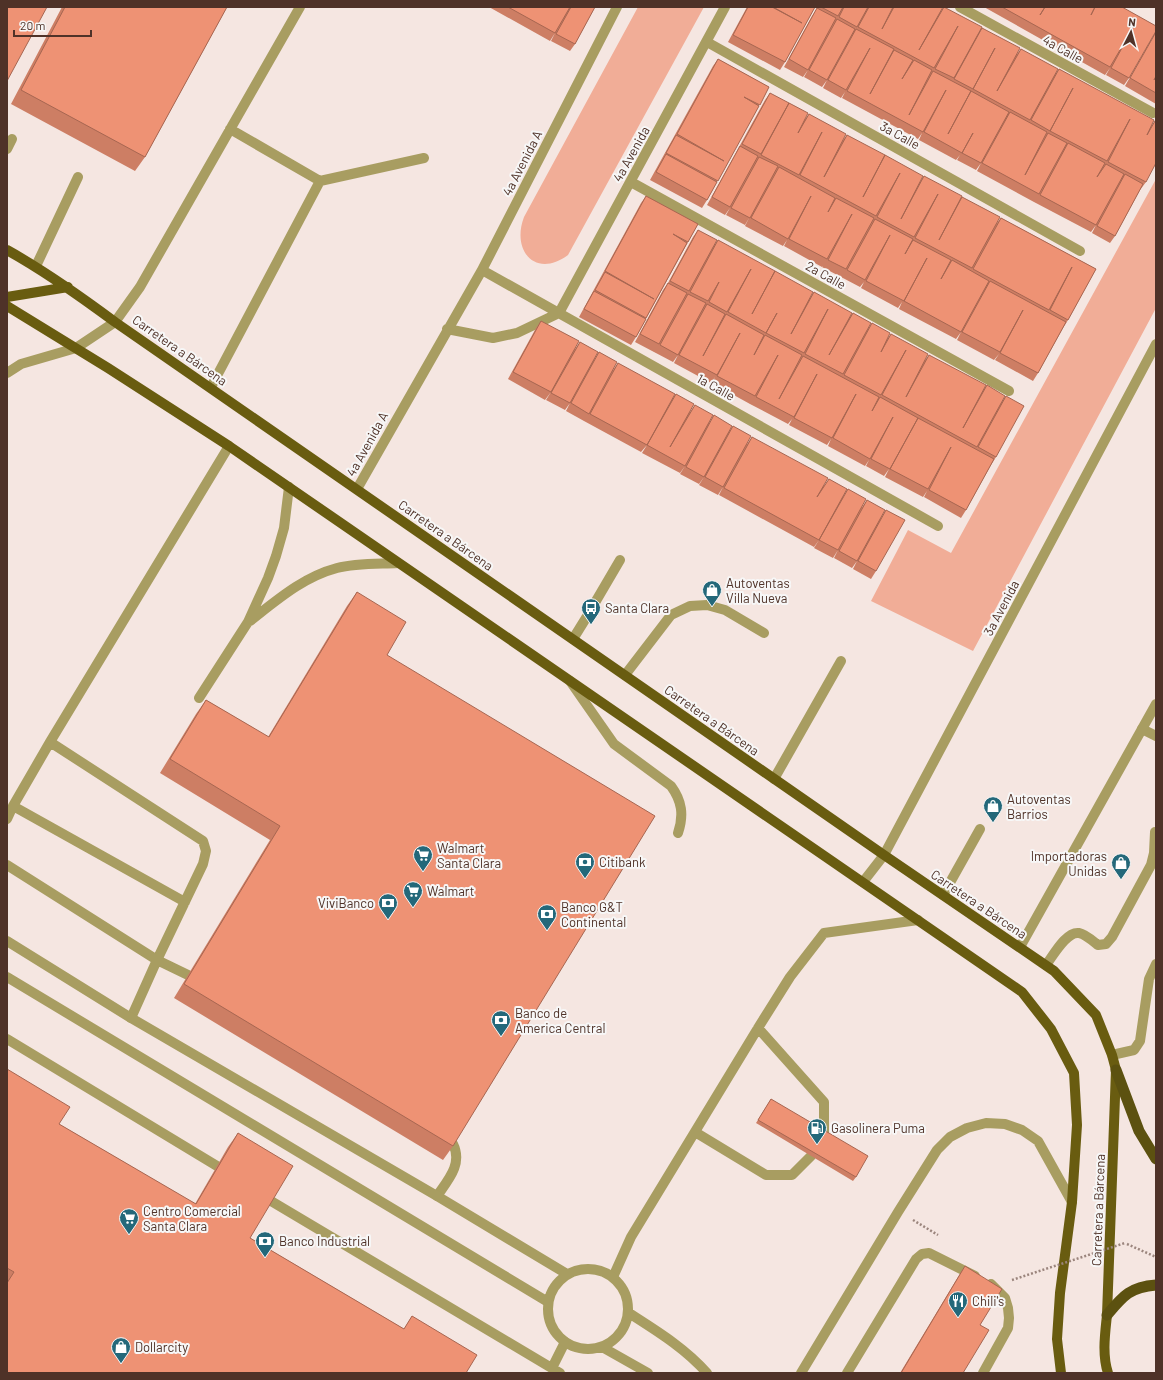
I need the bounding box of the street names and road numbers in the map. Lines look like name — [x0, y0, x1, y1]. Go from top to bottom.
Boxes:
street label: 4a Calle — [1040, 31, 1086, 67]
street label: 3a Calle — [877, 118, 923, 153]
street label: 4a Avenida — [609, 123, 653, 185]
street label: 4a Avenida A — [499, 127, 545, 198]
street label: 2a Calle — [803, 257, 849, 293]
street label: Carretera a Bárcena — [130, 311, 230, 389]
street label: 1a Calle — [694, 370, 738, 404]
street label: 4a Avenida A — [343, 409, 391, 479]
street label: Carretera a Bárcena — [396, 496, 496, 574]
street label: 3a Avenida — [980, 578, 1022, 638]
street label: Carretera a Bárcena — [662, 681, 762, 759]
street label: Carretera a Bárcena — [928, 866, 1030, 942]
street label: Carretera a Bárcena — [1088, 1154, 1108, 1266]

